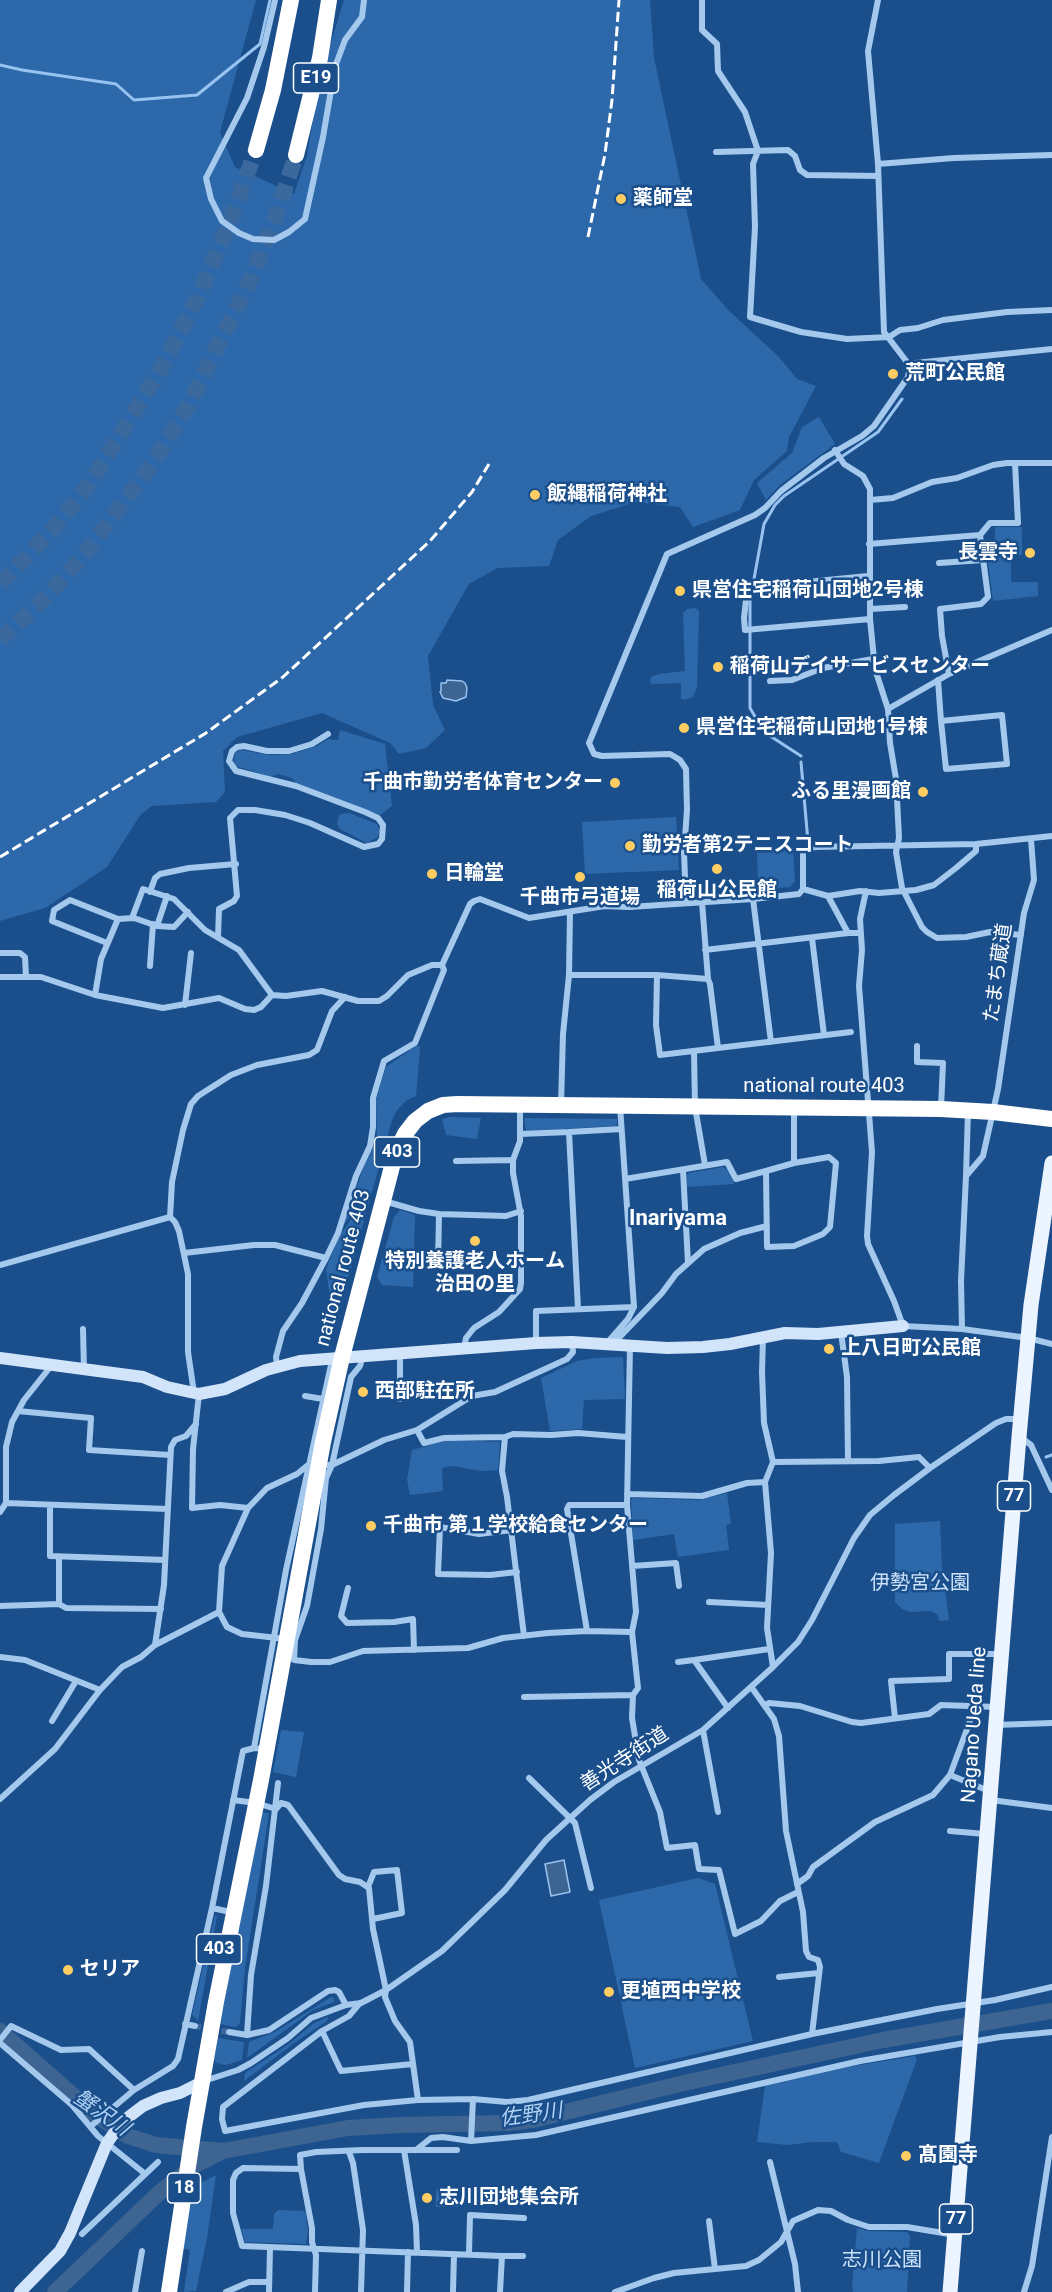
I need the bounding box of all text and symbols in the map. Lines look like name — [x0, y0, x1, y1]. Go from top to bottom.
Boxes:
road number: E19 — [294, 63, 338, 93]
place label: 薬師堂 — [633, 187, 693, 211]
marker: 薬師堂 — [614, 192, 628, 206]
place label: 荒町公民館 — [905, 362, 1005, 386]
marker: 荒町公民館 — [886, 367, 900, 381]
place label: 飯縄稲荷神社 — [547, 483, 667, 507]
marker: 飯縄稲荷神社 — [528, 488, 542, 502]
place label: 長雲寺 — [958, 541, 1018, 565]
marker: 長雲寺 — [1023, 546, 1037, 560]
place label: 県営住宅稲荷山団地2号棟 — [692, 579, 923, 603]
marker: 県営住宅稲荷山団地2号棟 — [673, 584, 687, 598]
place label: 稲荷山デイサービスセンター — [730, 655, 990, 679]
marker: 稲荷山デイサービスセンター — [711, 660, 725, 674]
place label: 県営住宅稲荷山団地1号棟 — [696, 716, 927, 740]
marker: 県営住宅稲荷山団地1号棟 — [677, 721, 691, 735]
place label: 千曲市勤労者体育センター — [363, 771, 603, 795]
marker: 千曲市勤労者体育センター — [608, 776, 622, 790]
place label: ふる里漫画館 — [791, 780, 911, 804]
marker: ふる里漫画館 — [916, 785, 930, 799]
place label: 勤労者第2テニスコート — [642, 834, 853, 858]
marker: 勤労者第2テニスコート — [623, 839, 637, 853]
place label: 日輪堂 — [444, 862, 504, 886]
marker: 稲荷山公民館 — [710, 862, 724, 876]
marker: 日輪堂 — [425, 867, 439, 881]
marker: 千曲市弓道場 — [573, 870, 587, 884]
place label: 稲荷山公民館 — [657, 879, 777, 903]
place label: 千曲市弓道場 — [520, 886, 640, 910]
street label: たまち蔵道 — [980, 922, 1018, 1024]
street label: national route 403 — [743, 1075, 905, 1099]
road number: 403 — [374, 1137, 420, 1167]
street label: national route 403 — [312, 1187, 376, 1349]
district label: Inariyama — [629, 1206, 727, 1232]
marker: 特別養護老人ホーム 治田の里 — [468, 1234, 482, 1248]
place label: 特別養護老人ホーム 治田の里 — [385, 1250, 565, 1297]
place label: 上八日町公民館 — [841, 1337, 981, 1361]
marker: 上八日町公民館 — [822, 1342, 836, 1356]
place label: 西部駐在所 — [375, 1380, 475, 1404]
marker: 西部駐在所 — [356, 1385, 370, 1399]
road number: 77 — [998, 1481, 1030, 1511]
place label: 千曲市 第１学校給食センター — [383, 1514, 648, 1538]
marker: 千曲市 第１学校給食センター — [364, 1519, 378, 1533]
park label: 伊勢宮公園 — [870, 1572, 970, 1596]
street label: Nagano Ueda line — [958, 1646, 992, 1804]
street label: 善光寺街道 — [577, 1723, 673, 1797]
road number: 403 — [196, 1934, 242, 1964]
place label: セリア — [80, 1958, 140, 1982]
marker: セリア — [61, 1963, 75, 1977]
place label: 更埴西中学校 — [621, 1980, 741, 2004]
marker: 更埴西中学校 — [602, 1985, 616, 1999]
water label: 蟹沢川 — [68, 2086, 134, 2142]
water label: 佐野川 — [498, 2099, 564, 2133]
place label: 髙園寺 — [918, 2144, 978, 2168]
marker: 髙園寺 — [899, 2149, 913, 2163]
road number: 18 — [168, 2173, 201, 2203]
place label: 志川団地集会所 — [439, 2186, 579, 2210]
marker: 志川団地集会所 — [420, 2191, 434, 2205]
road number: 77 — [940, 2204, 972, 2234]
park label: 志川公園 — [842, 2249, 922, 2273]

